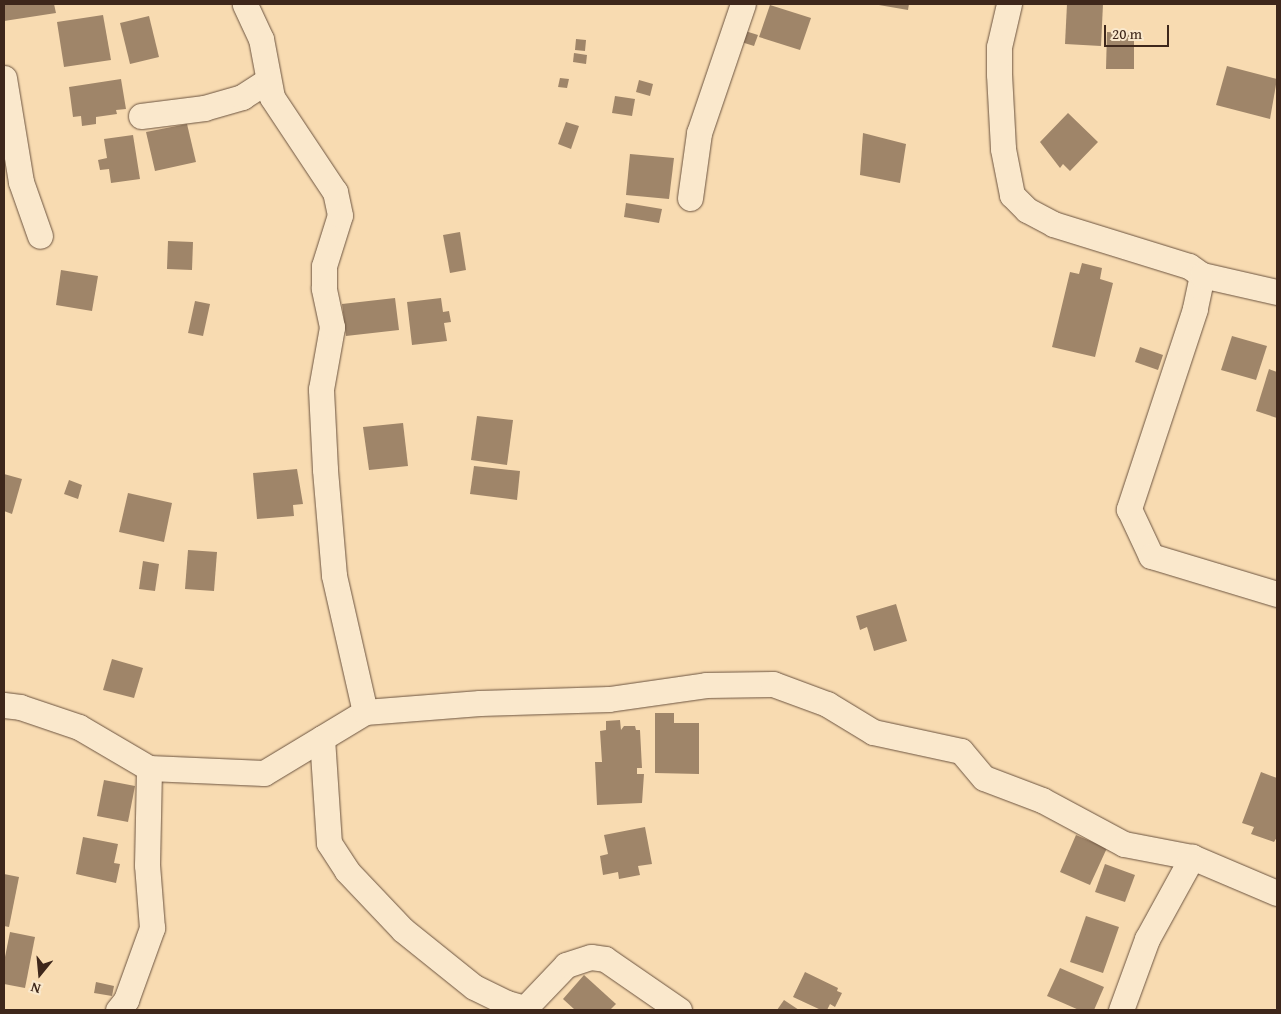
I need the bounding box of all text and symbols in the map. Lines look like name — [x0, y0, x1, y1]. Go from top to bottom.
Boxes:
scale bar — [1106, 15, 1171, 47]
text: 20 m — [1112, 23, 1142, 44]
north arrow — [15, 949, 65, 999]
text: N — [28, 977, 43, 999]

